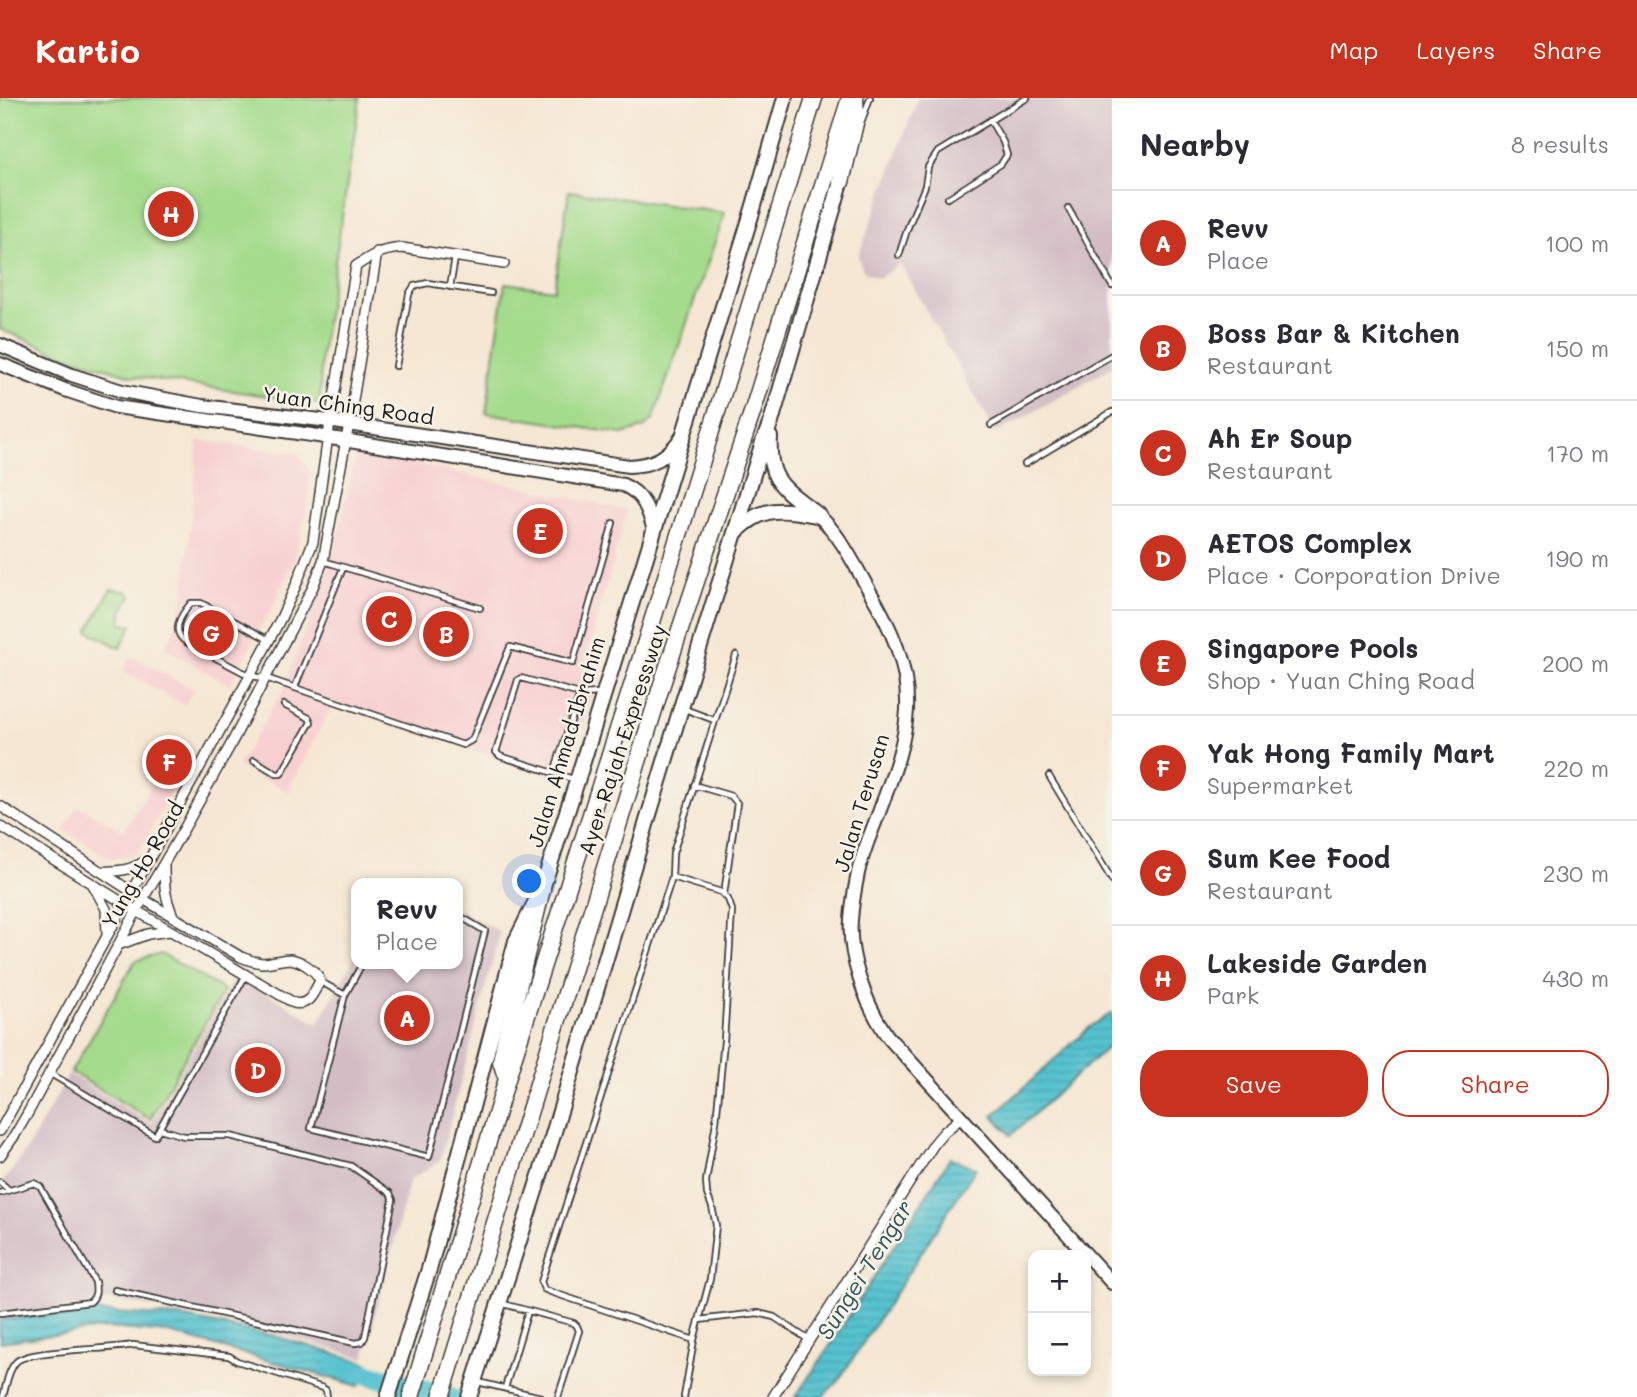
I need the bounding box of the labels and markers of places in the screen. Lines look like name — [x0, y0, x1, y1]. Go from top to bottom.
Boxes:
pin: H — [148, 188, 194, 240]
pin: E — [517, 505, 563, 557]
pin: C — [366, 593, 412, 645]
pin: G — [188, 607, 234, 659]
pin: B — [423, 608, 469, 660]
pin: F — [146, 736, 192, 788]
pin: A — [384, 992, 430, 1044]
pin: D — [235, 1044, 281, 1096]

